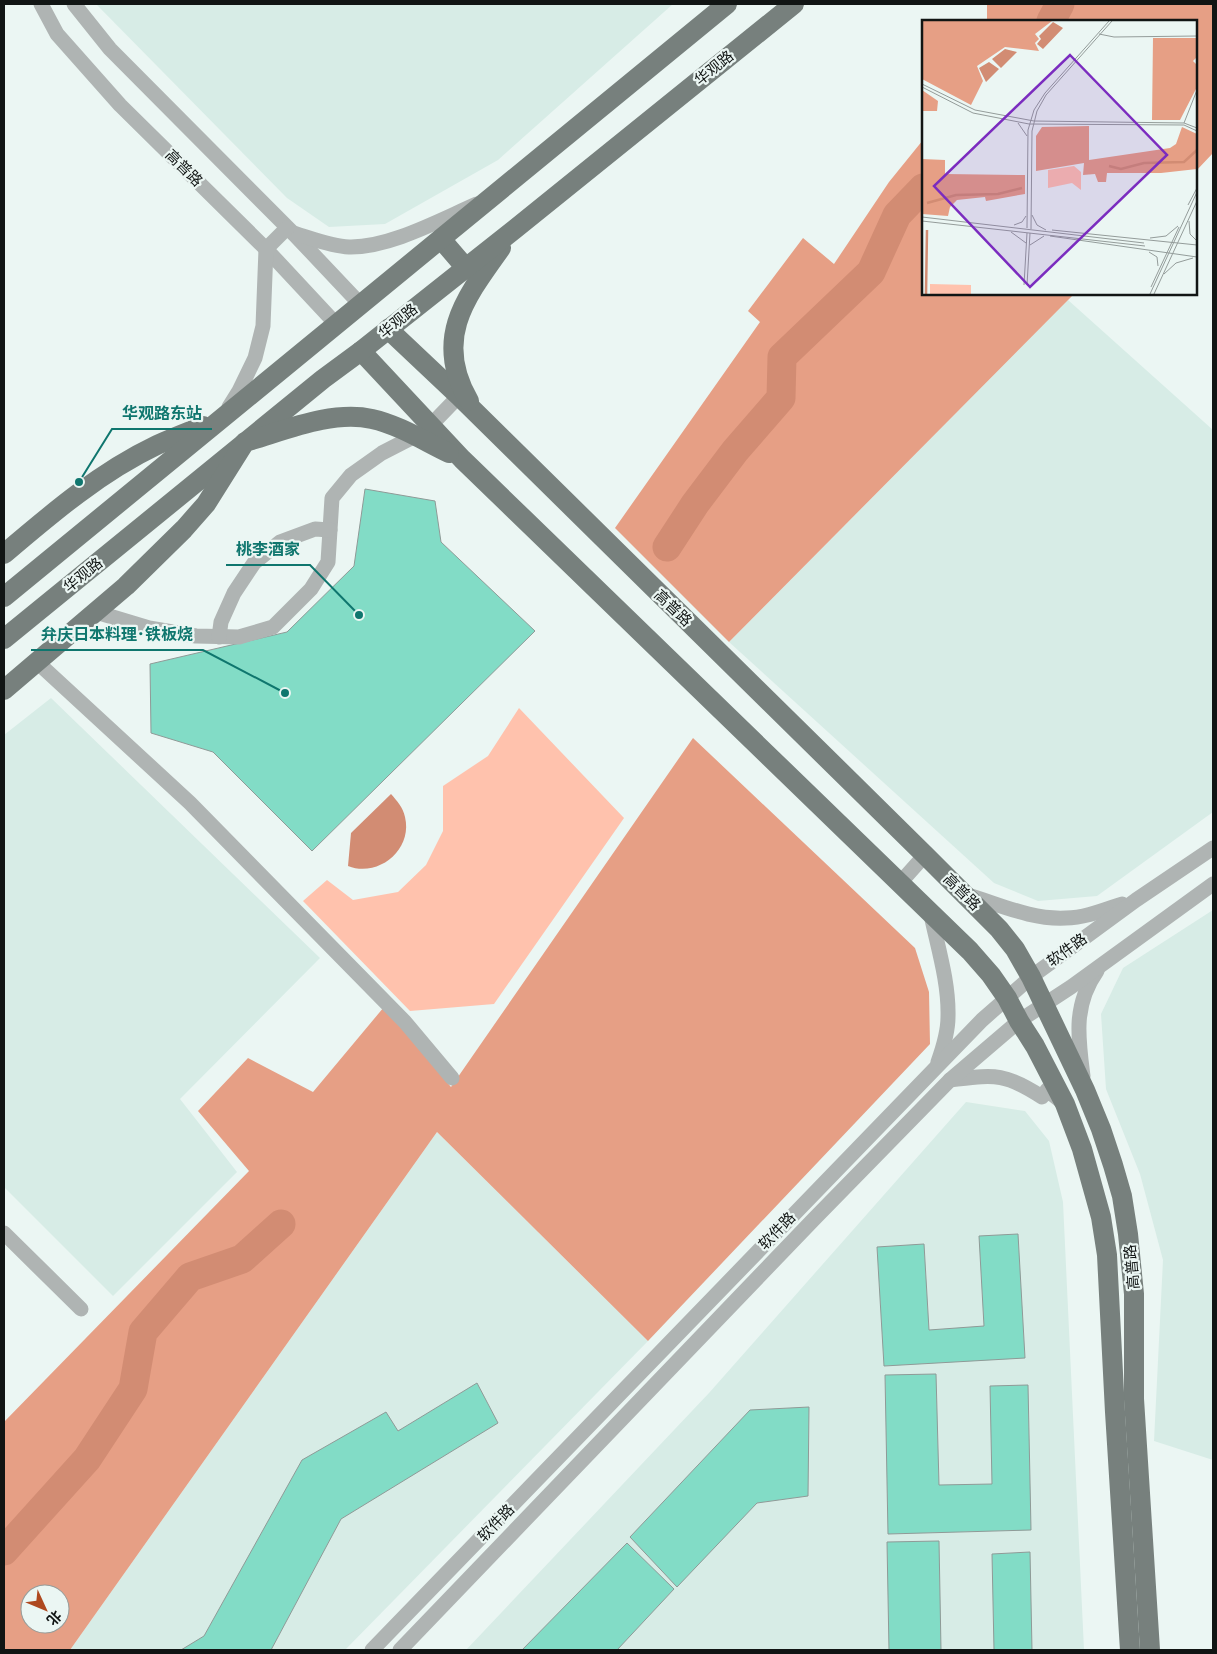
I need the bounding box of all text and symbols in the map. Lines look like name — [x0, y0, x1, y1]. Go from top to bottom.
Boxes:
inset map — [922, 20, 1197, 295]
street label: 华观路 — [691, 47, 737, 88]
street label: 高普路 — [162, 146, 206, 190]
street label: 华观路 — [375, 300, 421, 341]
callout: 华观路东站 — [112, 398, 212, 429]
text: 华观路东站 — [122, 404, 202, 422]
callout: 桃李酒家 — [226, 534, 310, 565]
text: 桃李酒家 — [236, 541, 300, 558]
street label: 华观路 — [60, 554, 106, 595]
street label: 高普路 — [651, 587, 695, 629]
callout: 弁庆日本料理･铁板烧 — [31, 619, 203, 650]
text: 弁庆日本料理･铁板烧 — [41, 625, 193, 643]
street label: 高普路 — [940, 870, 984, 914]
street label: 软件路 — [1044, 929, 1090, 970]
street label: 软件路 — [755, 1209, 798, 1253]
street label: 高普路 — [1122, 1244, 1142, 1290]
street label: 软件路 — [474, 1501, 517, 1545]
north arrow — [20, 1584, 70, 1634]
text: 北 — [44, 1607, 64, 1628]

